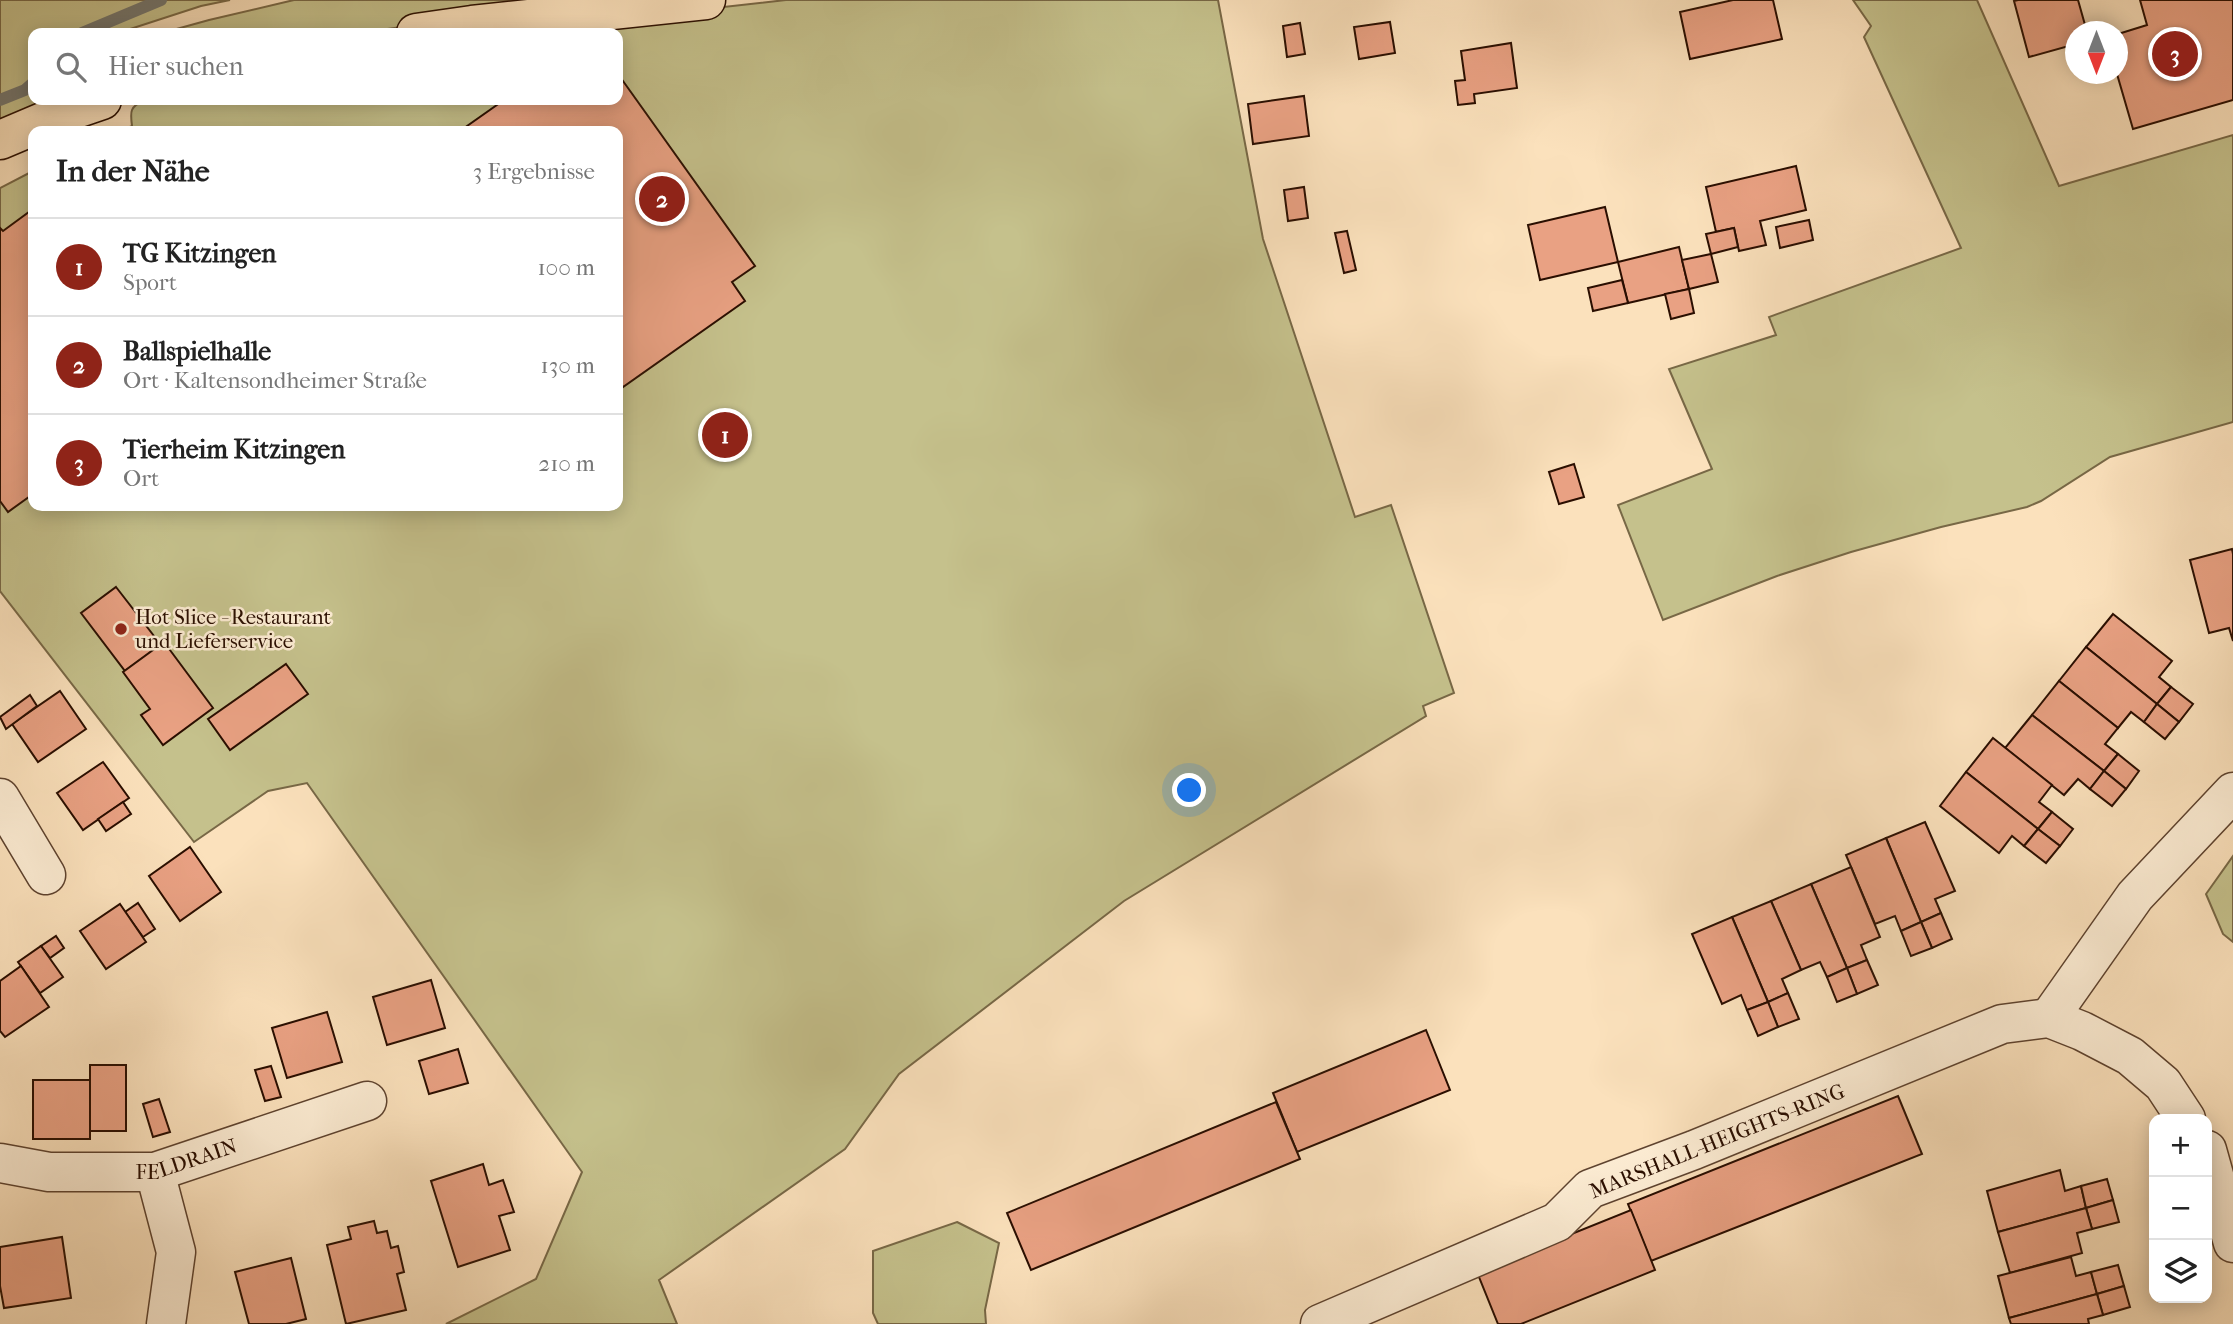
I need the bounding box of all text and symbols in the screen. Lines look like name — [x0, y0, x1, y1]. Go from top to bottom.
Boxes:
north arrow — [2065, 21, 2128, 84]
search box — [28, 28, 623, 105]
pin: 3 — [2152, 28, 2198, 80]
icon: search — [52, 48, 90, 86]
text: Hier suchen — [108, 51, 244, 82]
text: In der Nähe — [56, 154, 210, 189]
text: 3 Ergebnisse — [473, 158, 595, 185]
pin: 2 — [639, 173, 685, 225]
text: TG Kitzingen — [123, 238, 276, 269]
text: 1 — [75, 254, 83, 281]
text: 100 m — [537, 254, 595, 281]
text: Sport — [123, 269, 177, 296]
text: Ballspielhalle — [123, 336, 271, 367]
text: 2 — [73, 352, 85, 379]
text: 130 m — [541, 352, 595, 379]
text: Ort · Kaltensondheimer Straße — [123, 367, 427, 394]
pin: 1 — [702, 409, 748, 461]
text: Tierheim Kitzingen — [123, 434, 345, 465]
text: 3 — [74, 450, 84, 477]
text: 210 m — [538, 450, 595, 477]
text: Ort — [123, 465, 159, 492]
place label: Hot Slice - Restaurant und Lieferservice — [134, 605, 332, 653]
marker: Hot Slice - Restaurant und Lieferservice — [113, 621, 129, 637]
your location — [1172, 773, 1206, 807]
street label: MARSHALL-HEIGHTS-RING — [1586, 1079, 1848, 1203]
map controls — [2149, 1114, 2212, 1303]
button: + — [2149, 1114, 2212, 1177]
street label: FELDRAIN — [135, 1133, 240, 1184]
button: − — [2149, 1177, 2212, 1240]
button: layers — [2149, 1240, 2212, 1303]

